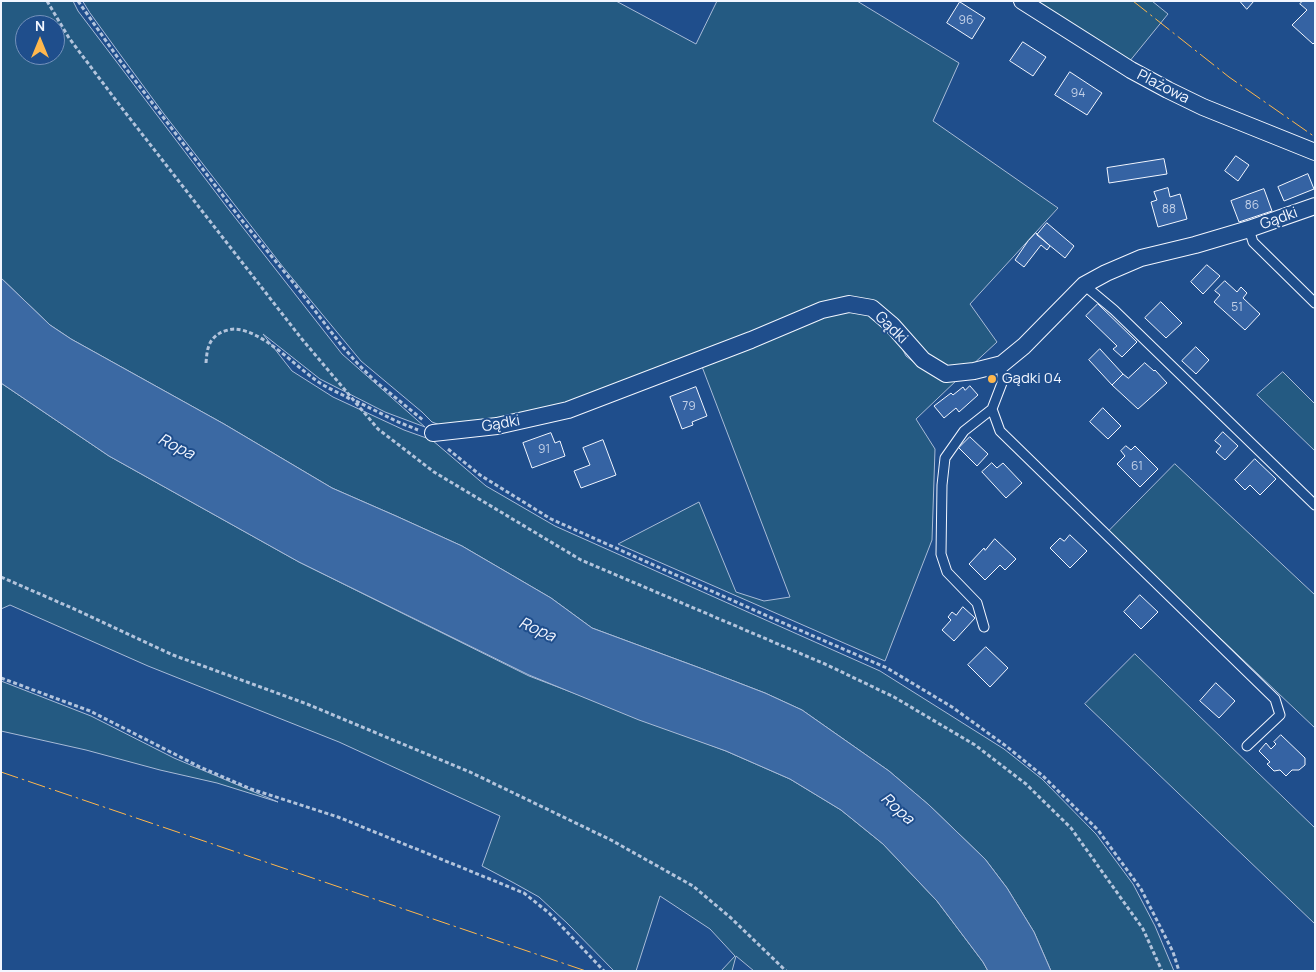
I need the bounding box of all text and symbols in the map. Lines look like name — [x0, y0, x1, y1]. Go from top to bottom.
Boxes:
house number: 96 — [959, 14, 973, 28]
north arrow — [15, 15, 65, 65]
text: N — [35, 16, 45, 35]
street label: Plażowa — [1134, 66, 1192, 108]
house number: 94 — [1071, 87, 1085, 101]
house number: 86 — [1245, 199, 1259, 213]
house number: 88 — [1162, 203, 1176, 217]
street label: Gądki — [1258, 204, 1300, 234]
house number: 51 — [1231, 301, 1243, 315]
street label: Gądki — [871, 308, 911, 348]
place label: Gądki 04 — [1002, 370, 1062, 388]
marker: Gądki 04 — [986, 373, 998, 385]
house number: 79 — [682, 400, 696, 414]
street label: Gądki — [480, 412, 522, 436]
water label: Ropa — [155, 430, 197, 464]
house number: 91 — [538, 443, 550, 457]
house number: 61 — [1131, 460, 1143, 474]
water label: Ropa — [516, 614, 558, 646]
water label: Ropa — [876, 789, 918, 829]

